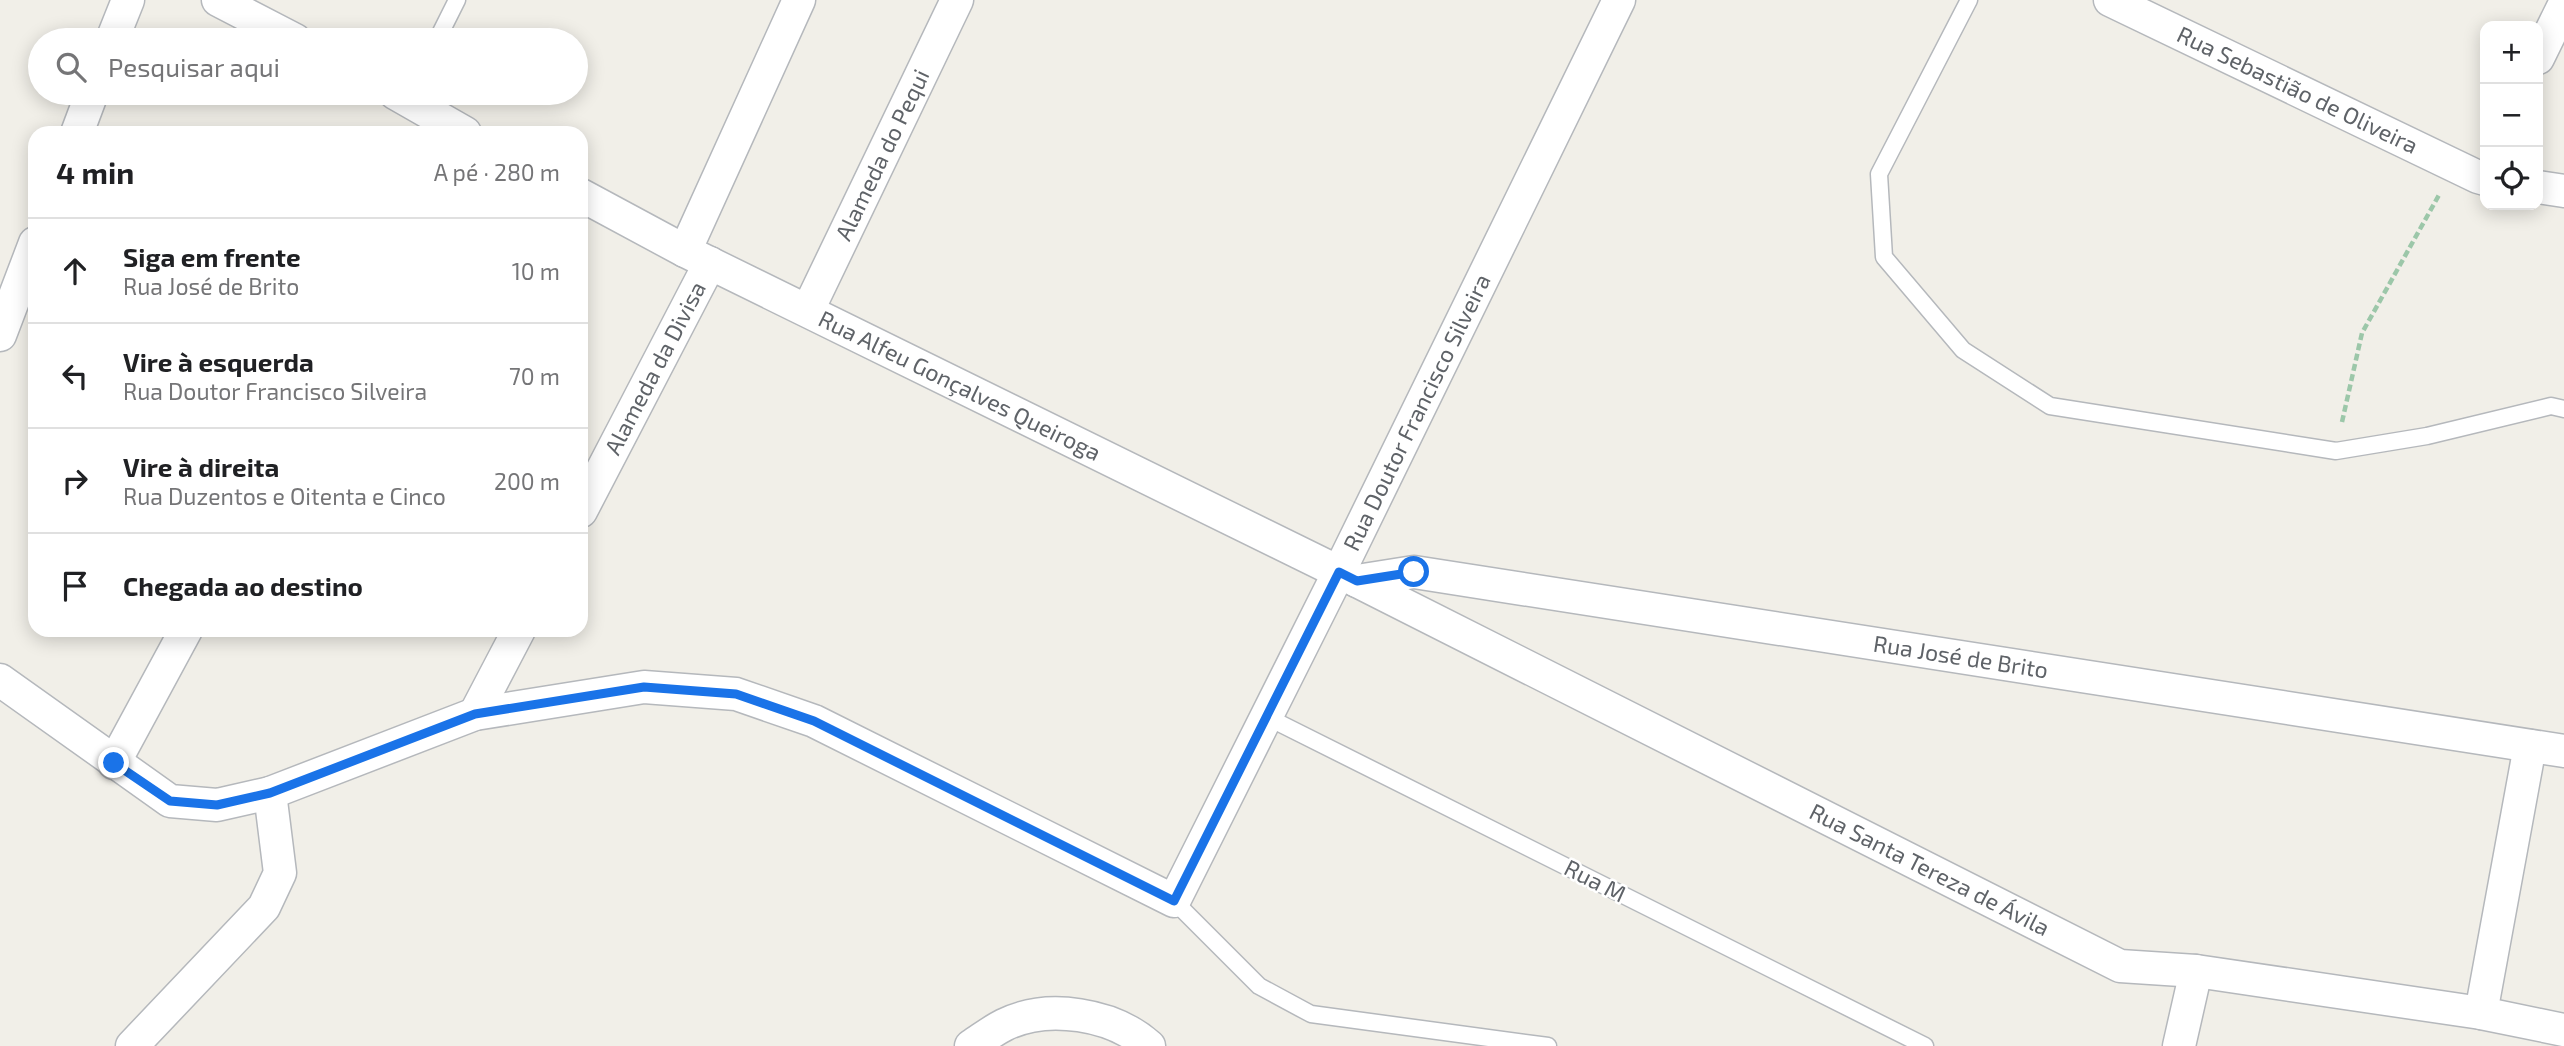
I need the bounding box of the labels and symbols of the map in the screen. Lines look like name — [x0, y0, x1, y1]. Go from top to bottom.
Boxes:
street label: Rua Sebastião de Oliveira — [2173, 19, 2423, 159]
street label: Alameda do Pequi — [829, 64, 935, 245]
street label: Rua Doutor Francisco Silveira — [1337, 269, 1496, 555]
street label: Alameda da Divisa — [598, 276, 711, 459]
street label: Rua Alfeu Gonçalves Queiroga — [814, 304, 1106, 466]
route start — [1398, 556, 1429, 587]
street label: Rua José de Brito — [1872, 629, 2050, 684]
route end — [98, 747, 129, 778]
street label: Rua Santa Tereza de Ávila — [1805, 797, 2055, 941]
street label: Rua M — [1560, 853, 1631, 907]

